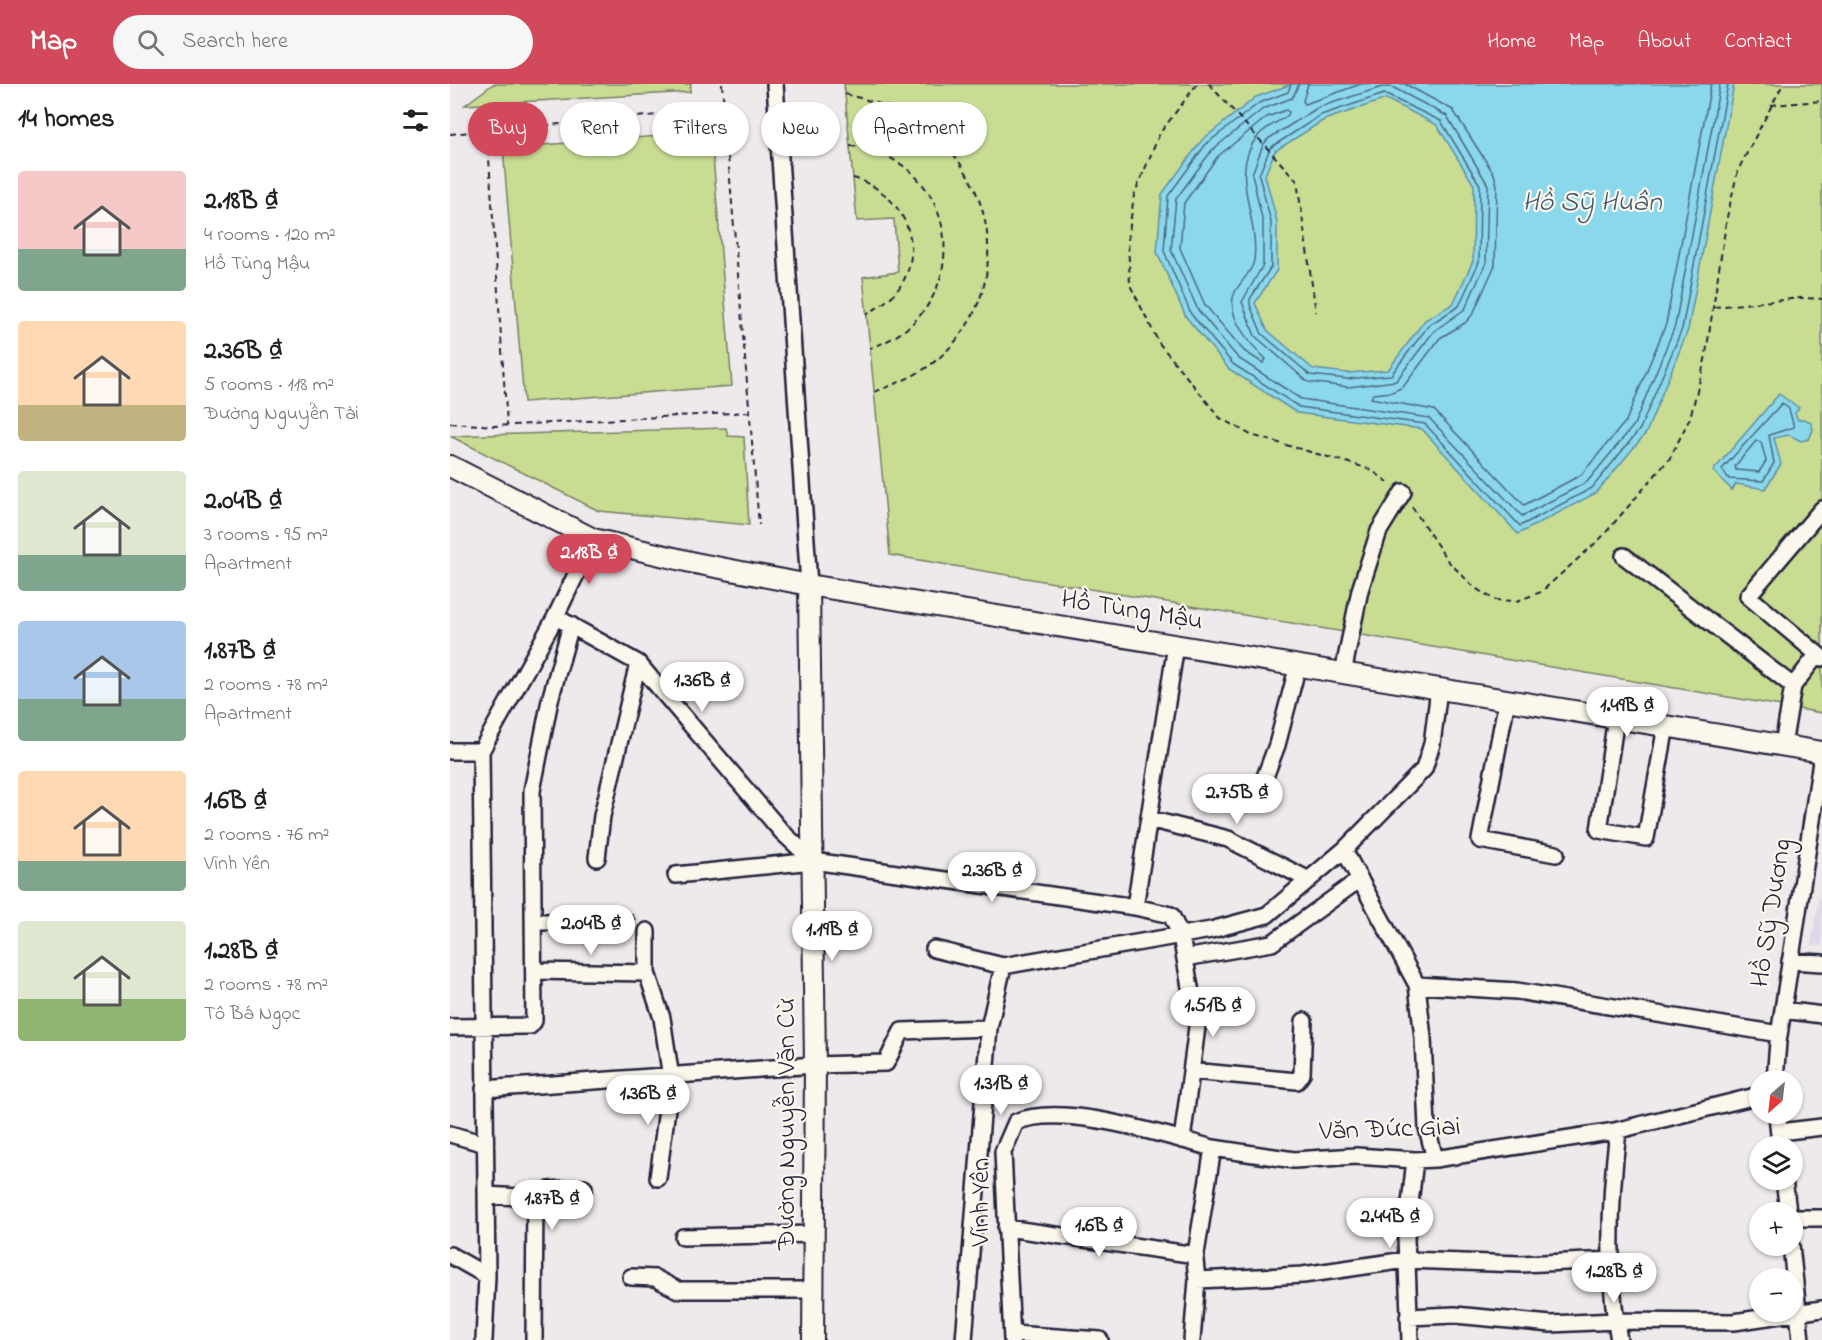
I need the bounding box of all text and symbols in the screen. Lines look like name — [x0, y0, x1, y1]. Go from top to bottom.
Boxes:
search box — [113, 15, 533, 69]
text: Map — [30, 22, 77, 63]
icon: search — [134, 26, 167, 59]
text: Search here — [182, 26, 288, 58]
text: Home — [1487, 27, 1536, 57]
text: Map — [1569, 27, 1604, 57]
text: About — [1637, 27, 1691, 57]
text: Contact — [1724, 27, 1792, 57]
text: 14 homes — [18, 101, 114, 139]
chip: Buy — [468, 102, 548, 156]
chip: Rent — [560, 102, 640, 156]
chip: Filters — [652, 102, 749, 156]
chip: New — [761, 102, 840, 156]
chip: Apartment — [852, 102, 987, 156]
icon: filters — [399, 104, 432, 137]
text: 2.18B ₫ — [204, 183, 278, 221]
water label: Hồ Sỹ Huân — [1522, 183, 1663, 224]
icon: home — [66, 195, 138, 267]
text: 4 rooms · 120 m² — [204, 221, 336, 250]
text: Hồ Tùng Mậu — [204, 250, 310, 279]
text: 2.36B ₫ — [204, 333, 282, 371]
icon: home — [66, 345, 138, 417]
text: 5 rooms · 118 m² — [204, 371, 334, 400]
text: Đường Nguyễn Tài — [204, 400, 359, 429]
text: 2.04B ₫ — [204, 483, 282, 521]
icon: home — [66, 495, 138, 567]
text: 3 rooms · 95 m² — [204, 521, 328, 550]
pin: 2.18B ₫ — [534, 534, 644, 585]
text: 2.18B ₫ — [561, 539, 617, 568]
text: Apartment — [204, 550, 292, 579]
street label: Hồ Tùng Mậu — [1058, 581, 1206, 641]
text: 1.87B ₫ — [204, 633, 276, 671]
icon: home — [66, 645, 138, 717]
pin: 1.36B ₫ — [647, 662, 757, 713]
text: 1.36B ₫ — [674, 667, 730, 696]
text: 2 rooms · 78 m² — [204, 671, 328, 700]
pin: 1.49B ₫ — [1572, 687, 1682, 738]
text: 1.49B ₫ — [1600, 692, 1654, 721]
text: Apartment — [204, 700, 292, 729]
pin: 2.75B ₫ — [1182, 774, 1292, 825]
text: 2.75B ₫ — [1206, 779, 1268, 808]
text: 1.6B ₫ — [204, 783, 267, 821]
icon: home — [66, 795, 138, 867]
text: 2 rooms · 76 m² — [204, 821, 329, 850]
street label: Hồ Sỹ Dương — [1741, 836, 1803, 990]
text: Vĩnh Yên — [204, 850, 270, 879]
pin: 2.36B ₫ — [937, 852, 1047, 903]
text: 2.36B ₫ — [962, 857, 1022, 886]
pin: 2.04B ₫ — [536, 905, 646, 956]
text: 2.04B ₫ — [561, 910, 621, 939]
pin: 1.19B ₫ — [777, 911, 887, 962]
text: 1.19B ₫ — [806, 916, 858, 945]
text: 1.28B ₫ — [204, 933, 278, 971]
icon: home — [66, 945, 138, 1017]
text: 2 rooms · 78 m² — [204, 971, 328, 1000]
pin: 1.51B ₫ — [1158, 987, 1268, 1038]
text: 1.51B ₫ — [1184, 992, 1242, 1021]
street label: Đường Nguyễn Văn Cừ — [768, 998, 807, 1251]
text: Tô Bá Ngọc — [204, 1000, 300, 1029]
pin: 1.31B ₫ — [946, 1065, 1056, 1116]
text: 1.31B ₫ — [974, 1070, 1028, 1099]
north arrow — [1749, 1070, 1803, 1124]
map controls — [1749, 1070, 1803, 1322]
pin: 1.36B ₫ — [593, 1075, 703, 1126]
text: 1.36B ₫ — [620, 1080, 676, 1109]
street label: Văn Đức Giai — [1318, 1108, 1461, 1152]
button: layers — [1749, 1136, 1803, 1190]
street label: Vĩnh Yên — [962, 1158, 1001, 1247]
pin: 1.87B ₫ — [497, 1180, 607, 1231]
text: 1.87B ₫ — [524, 1185, 580, 1214]
pin: 2.44B ₫ — [1335, 1198, 1445, 1249]
button: + — [1749, 1202, 1803, 1256]
text: 2.44B ₫ — [1360, 1203, 1420, 1232]
pin: 1.6B ₫ — [1050, 1207, 1148, 1258]
text: 1.6B ₫ — [1075, 1212, 1123, 1241]
pin: 1.28B ₫ — [1559, 1253, 1669, 1304]
text: 1.28B ₫ — [1586, 1258, 1642, 1287]
button: − — [1749, 1268, 1803, 1322]

